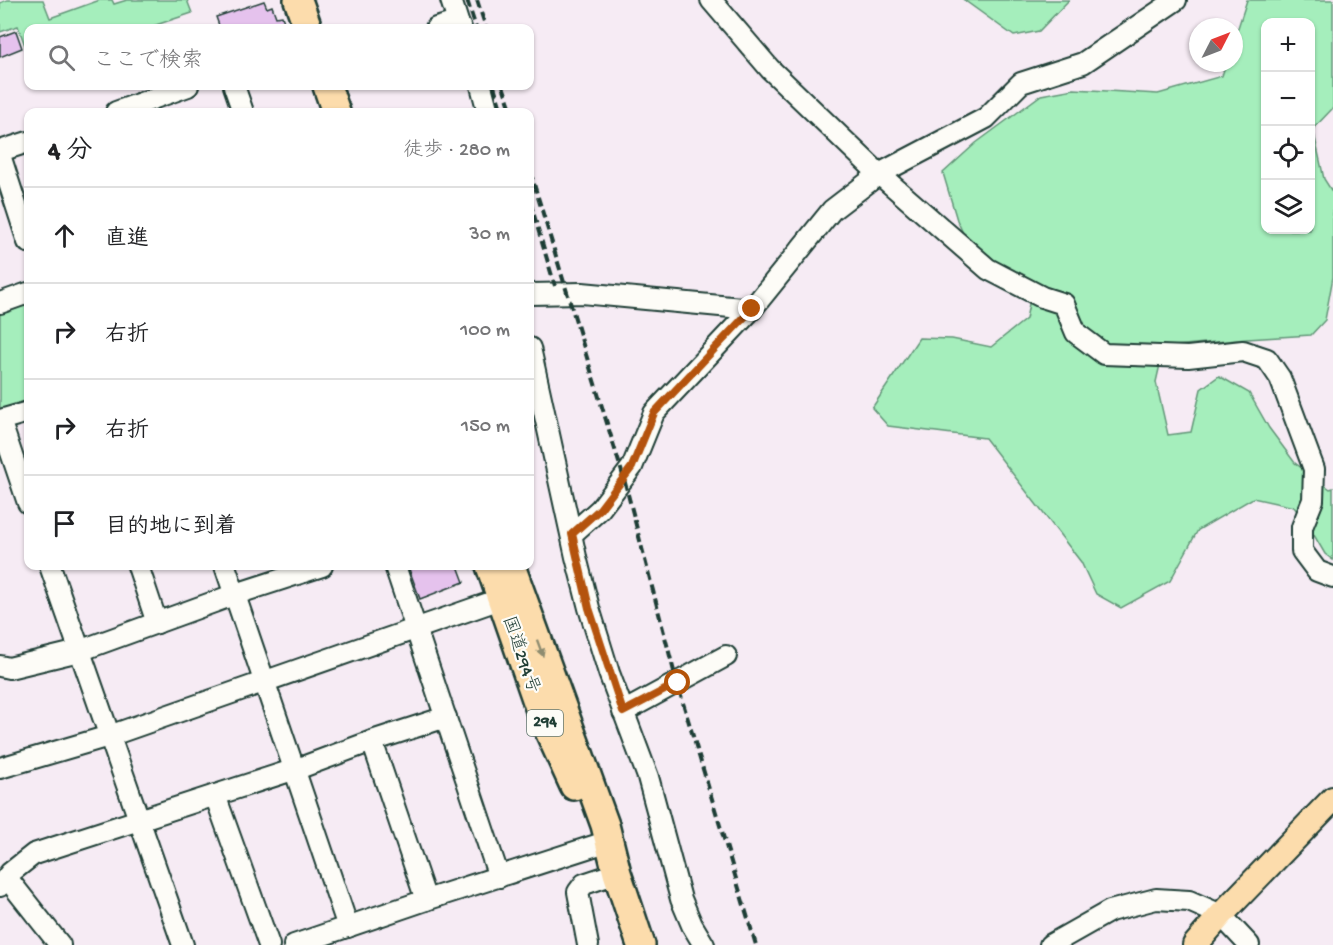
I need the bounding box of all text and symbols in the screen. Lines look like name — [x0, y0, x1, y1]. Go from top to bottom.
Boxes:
north arrow — [1189, 18, 1243, 72]
map controls — [1261, 18, 1315, 234]
button: + — [1261, 18, 1315, 72]
search box — [24, 24, 534, 90]
icon: search — [45, 41, 78, 74]
text: ここで検索 — [93, 49, 203, 75]
button: − — [1261, 72, 1315, 126]
button: locate — [1261, 126, 1315, 180]
text: 4 分 — [48, 137, 92, 168]
text: 徒歩 · 280 m — [403, 140, 510, 163]
button: layers — [1261, 180, 1315, 234]
icon: ahead — [48, 219, 81, 252]
text: 30 m — [469, 224, 510, 247]
text: 直進 — [105, 227, 149, 253]
route end — [738, 295, 764, 321]
icon: right — [48, 315, 81, 348]
text: 100 m — [460, 320, 510, 343]
text: 右折 — [105, 323, 149, 349]
icon: right — [48, 411, 81, 444]
text: 150 m — [461, 416, 510, 439]
text: 右折 — [105, 419, 149, 445]
icon: arrive — [48, 507, 81, 540]
text: 目的地に到着 — [105, 515, 237, 541]
street label: 国道294号 — [497, 613, 544, 696]
one-way arrow — [536, 639, 546, 657]
route start — [664, 669, 690, 695]
road number: 294 — [527, 710, 563, 736]

